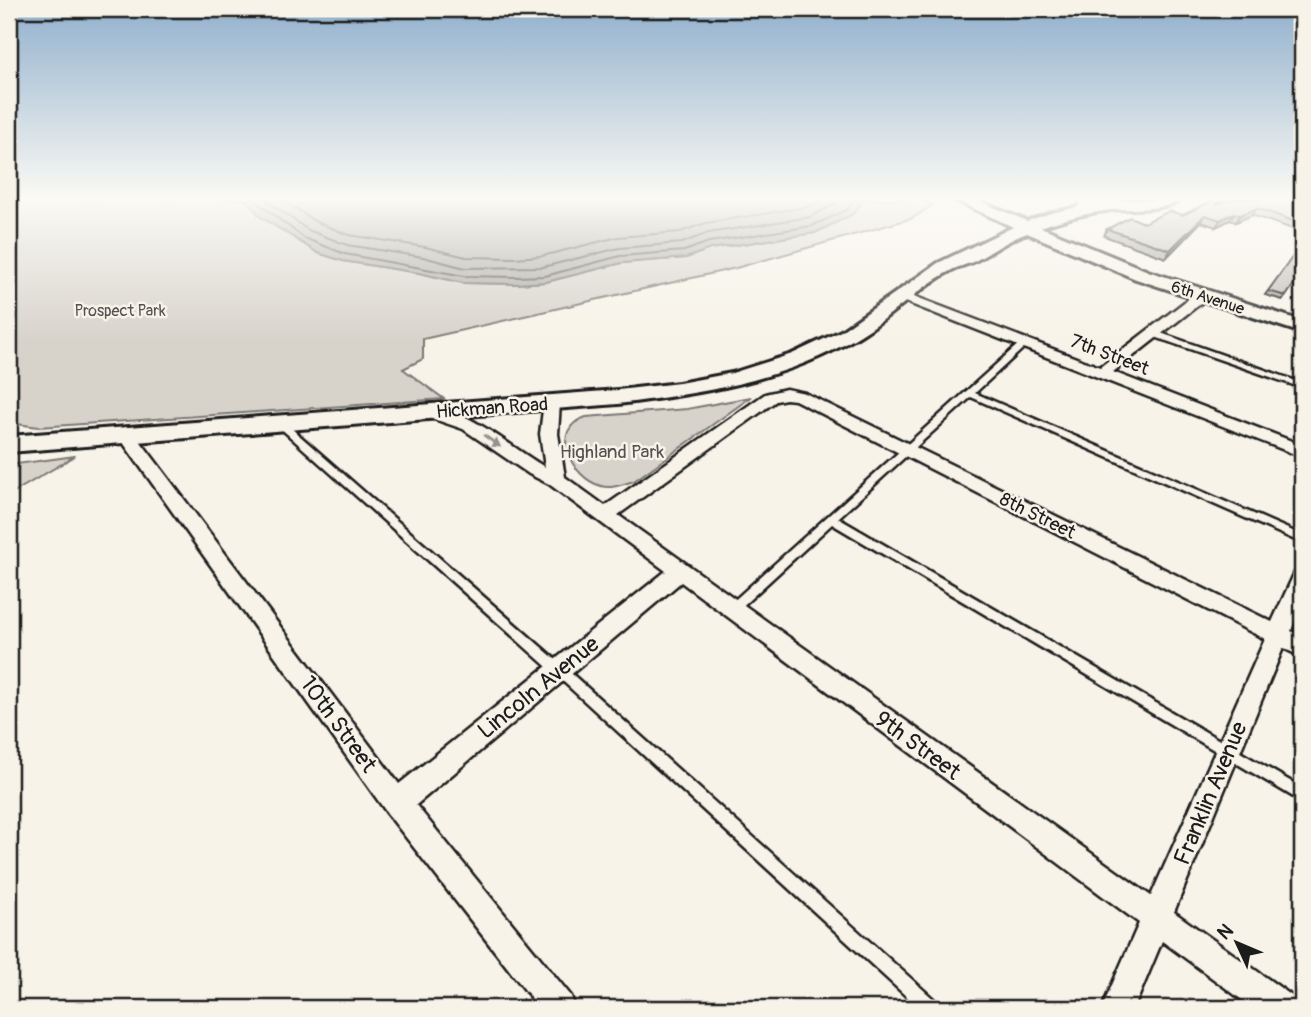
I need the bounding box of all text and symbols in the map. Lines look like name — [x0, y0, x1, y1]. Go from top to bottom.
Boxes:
street label: 6th Avenue — [1168, 277, 1247, 319]
park label: Prospect Park — [74, 301, 166, 321]
street label: 7th Street — [1067, 329, 1153, 381]
street label: Hickman Road — [435, 392, 549, 424]
one-way arrow — [483, 434, 501, 448]
park label: Highland Park — [560, 440, 664, 464]
street label: 8th Street — [996, 487, 1080, 545]
street label: Lincoln Avenue — [472, 629, 605, 745]
street label: 10th Street — [294, 670, 384, 779]
street label: 9th Street — [869, 704, 967, 787]
street label: Franklin Avenue — [1167, 717, 1254, 869]
north arrow — [1202, 908, 1272, 978]
text: N — [1212, 919, 1239, 945]

